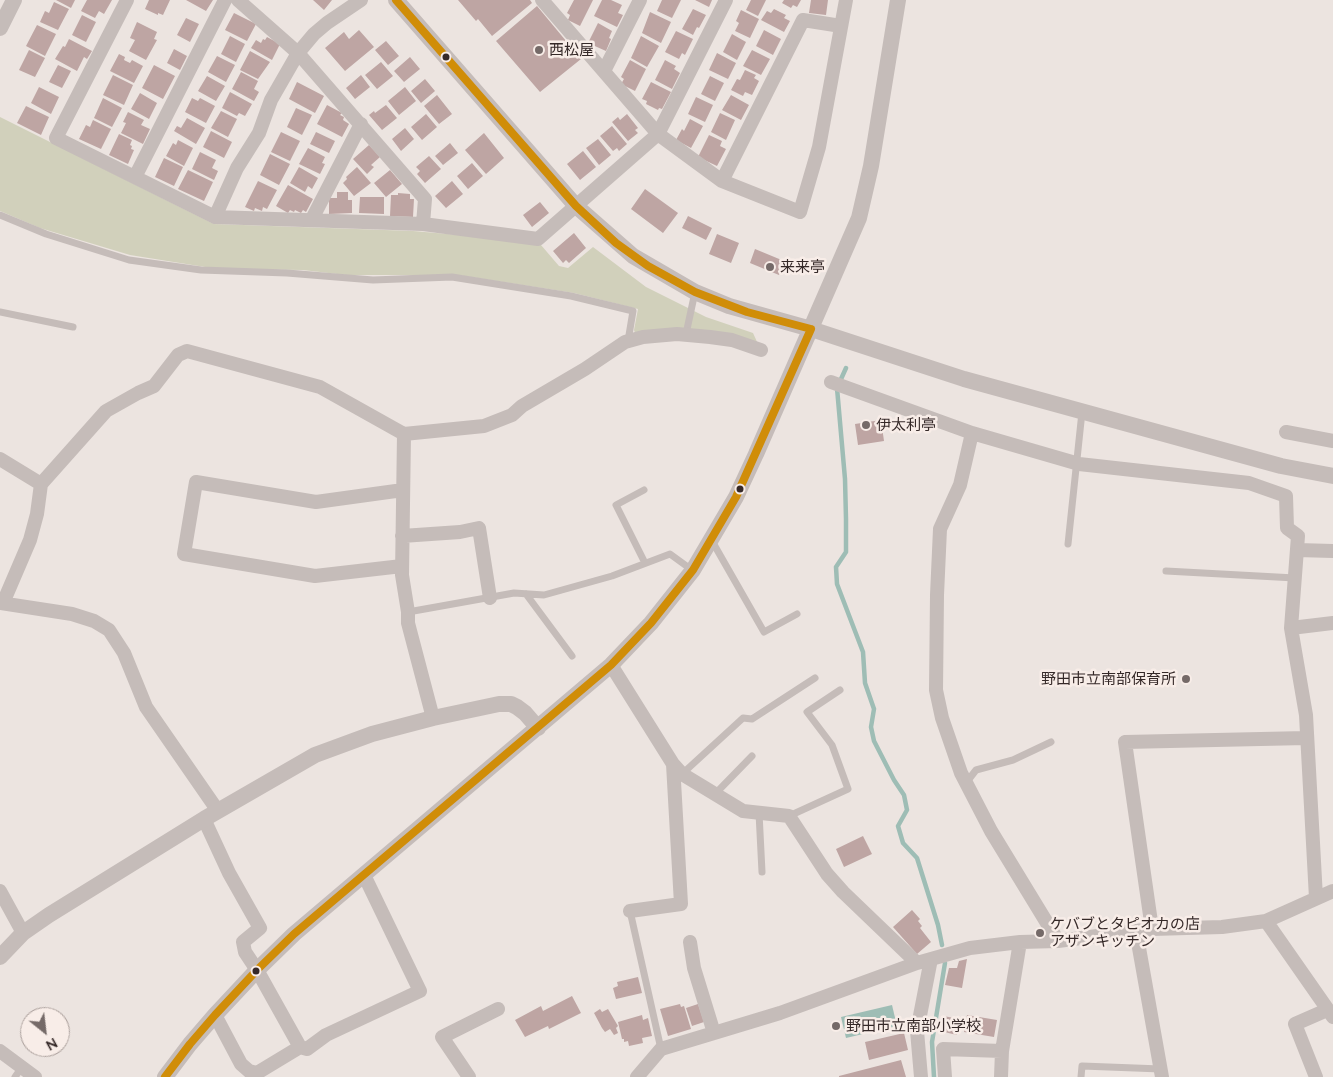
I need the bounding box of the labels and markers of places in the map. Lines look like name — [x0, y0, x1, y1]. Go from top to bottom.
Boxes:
place label: 西松屋 — [549, 41, 594, 59]
marker: 西松屋 — [533, 44, 545, 56]
unlabelled marker — [441, 52, 451, 62]
place label: 来来亭 — [780, 258, 825, 276]
marker: 来来亭 — [764, 261, 776, 273]
place label: 伊太利亭 — [876, 416, 936, 434]
marker: 伊太利亭 — [860, 419, 872, 431]
unlabelled marker — [735, 484, 745, 494]
place label: 野田市立南部保育所 — [1041, 670, 1176, 688]
marker: 野田市立南部保育所 — [1180, 673, 1192, 685]
place label: ケバブとタピオカの店 アザンキッチン — [1050, 915, 1200, 950]
marker: ケバブとタピオカの店 アザンキッチン — [1034, 927, 1046, 939]
unlabelled marker — [251, 966, 261, 976]
place label: 野田市立南部小学校 — [846, 1017, 981, 1035]
marker: 野田市立南部小学校 — [830, 1020, 842, 1032]

